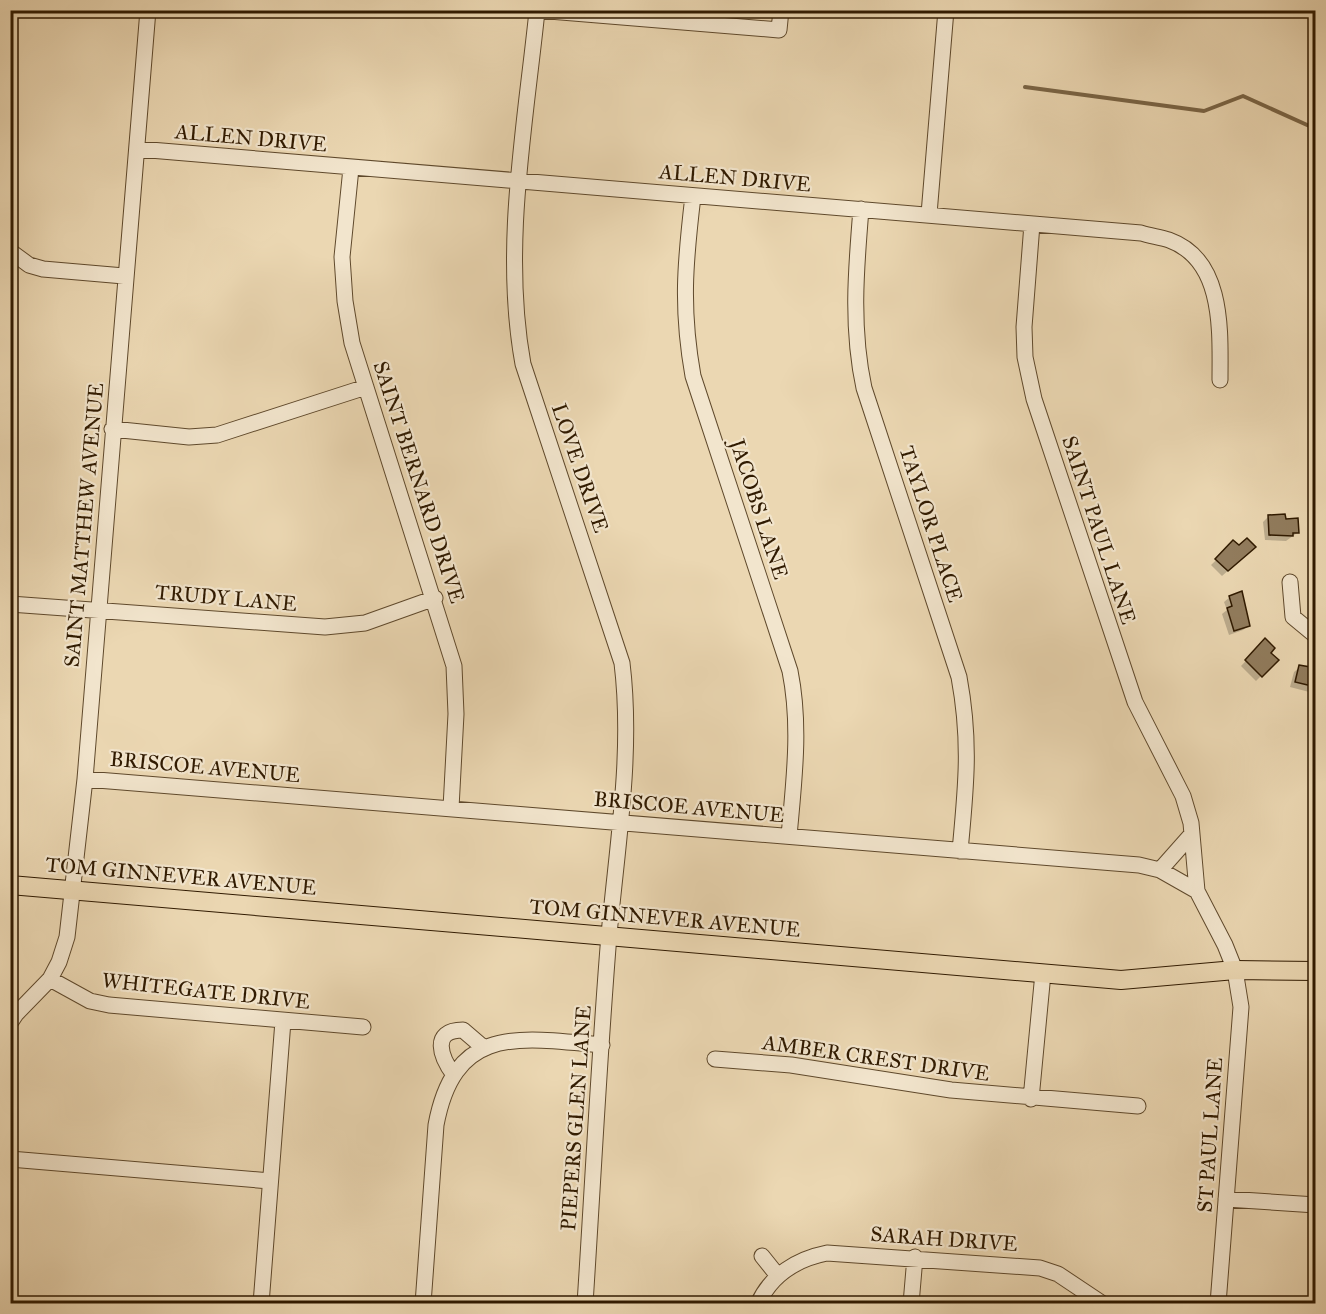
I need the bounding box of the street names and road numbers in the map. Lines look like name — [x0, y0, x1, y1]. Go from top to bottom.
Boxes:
street label: ALLEN DRIVE — [173, 118, 328, 158]
street label: ALLEN DRIVE — [657, 158, 812, 198]
street label: SAINT BERNARD DRIVE — [368, 358, 470, 606]
street label: SAINT MATTHEW AVENUE — [59, 382, 109, 668]
street label: LOVE DRIVE — [546, 400, 614, 536]
street label: SAINT PAUL LANE — [1056, 433, 1142, 627]
street label: JACOBS LANE — [724, 434, 794, 582]
street label: TAYLOR PLACE — [893, 442, 969, 606]
street label: TRUDY LANE — [154, 579, 298, 617]
street label: BRISCOE AVENUE — [109, 746, 301, 788]
street label: BRISCOE AVENUE — [593, 786, 785, 828]
street label: TOM GINNEVER AVENUE — [45, 851, 317, 901]
street label: TOM GINNEVER AVENUE — [529, 893, 801, 943]
street label: WHITEGATE DRIVE — [101, 967, 311, 1015]
street label: PIEPERS GLEN LANE — [555, 1004, 597, 1232]
street label: AMBER CREST DRIVE — [760, 1029, 991, 1087]
street label: ST PAUL LANE — [1192, 1057, 1228, 1213]
street label: SARAH DRIVE — [869, 1221, 1019, 1257]

